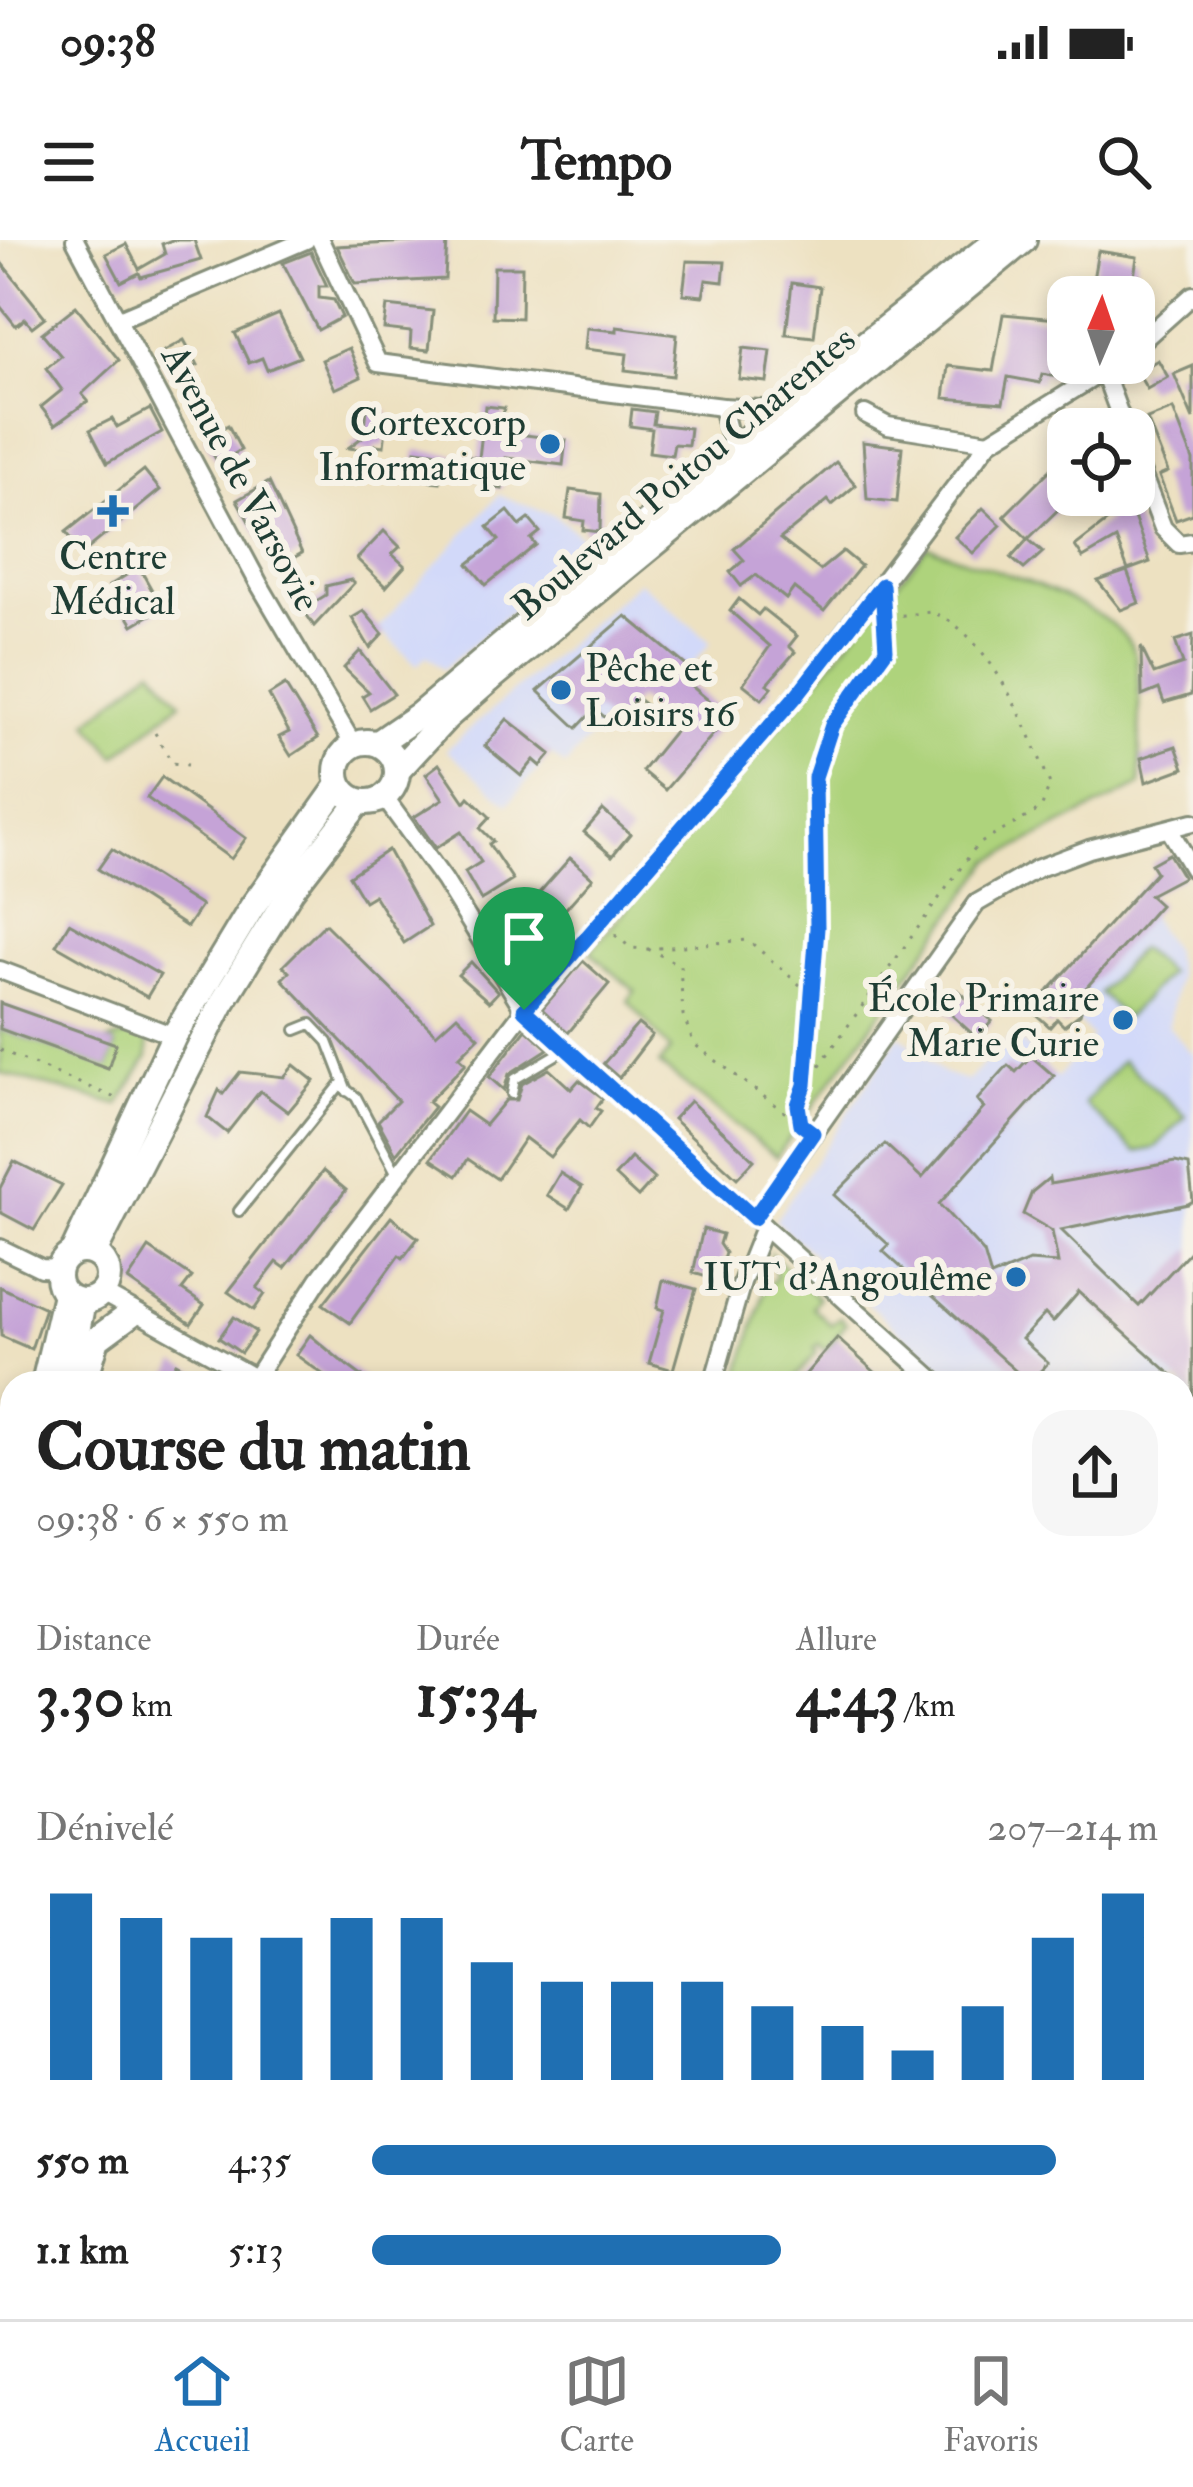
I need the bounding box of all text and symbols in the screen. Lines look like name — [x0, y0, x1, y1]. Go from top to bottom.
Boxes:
text: 09:38 — [60, 14, 156, 70]
text: Tempo — [521, 128, 672, 196]
icon: menu — [36, 129, 102, 195]
icon: search — [1091, 129, 1157, 195]
north arrow — [1047, 276, 1155, 384]
map controls — [1047, 276, 1155, 516]
street label: Boulevard Poitou Charentes — [502, 315, 866, 631]
street label: Avenue de Varsovie — [150, 335, 332, 620]
place label: Cortexcorp Informatique — [319, 398, 526, 492]
button: locate — [1047, 408, 1155, 516]
marker: Cortexcorp Informatique — [537, 431, 563, 457]
marker: Centre Médical — [97, 495, 129, 527]
place label: Centre Médical — [51, 532, 175, 626]
place label: Pêche et Loisirs 16 — [585, 644, 738, 738]
marker: Pêche et Loisirs 16 — [548, 677, 574, 703]
pin — [473, 887, 575, 1010]
icon: arrive — [491, 905, 557, 971]
place label: École Primaire Marie Curie — [868, 974, 1099, 1068]
marker: École Primaire Marie Curie — [1110, 1007, 1136, 1033]
place label: IUT d'Angoulême — [703, 1253, 992, 1302]
marker: IUT d'Angoulême — [1003, 1264, 1029, 1290]
text: Course du matin — [36, 1407, 471, 1490]
button: share — [1032, 1410, 1158, 1536]
text: 09:38 · 6 × 550 m — [36, 1494, 289, 1543]
text: Distance — [36, 1619, 151, 1660]
text: Durée — [416, 1619, 500, 1660]
text: Allure — [796, 1619, 877, 1660]
text: 3.30 — [36, 1660, 124, 1735]
text: 15:34 — [416, 1660, 534, 1735]
text: 4:43 — [796, 1660, 899, 1735]
text: km — [124, 1685, 173, 1726]
text: /km — [899, 1685, 955, 1726]
text: Dénivelé — [36, 1803, 173, 1852]
text: 207–214 m — [987, 1803, 1158, 1852]
text: 550 m — [36, 2136, 128, 2185]
text: 4:35 — [228, 2136, 291, 2185]
text: 1.1 km — [36, 2226, 128, 2275]
text: 5:13 — [228, 2226, 284, 2275]
tab: Accueil — [155, 2348, 250, 2461]
tab: Carte — [560, 2348, 634, 2461]
tab: Favoris — [943, 2348, 1038, 2461]

